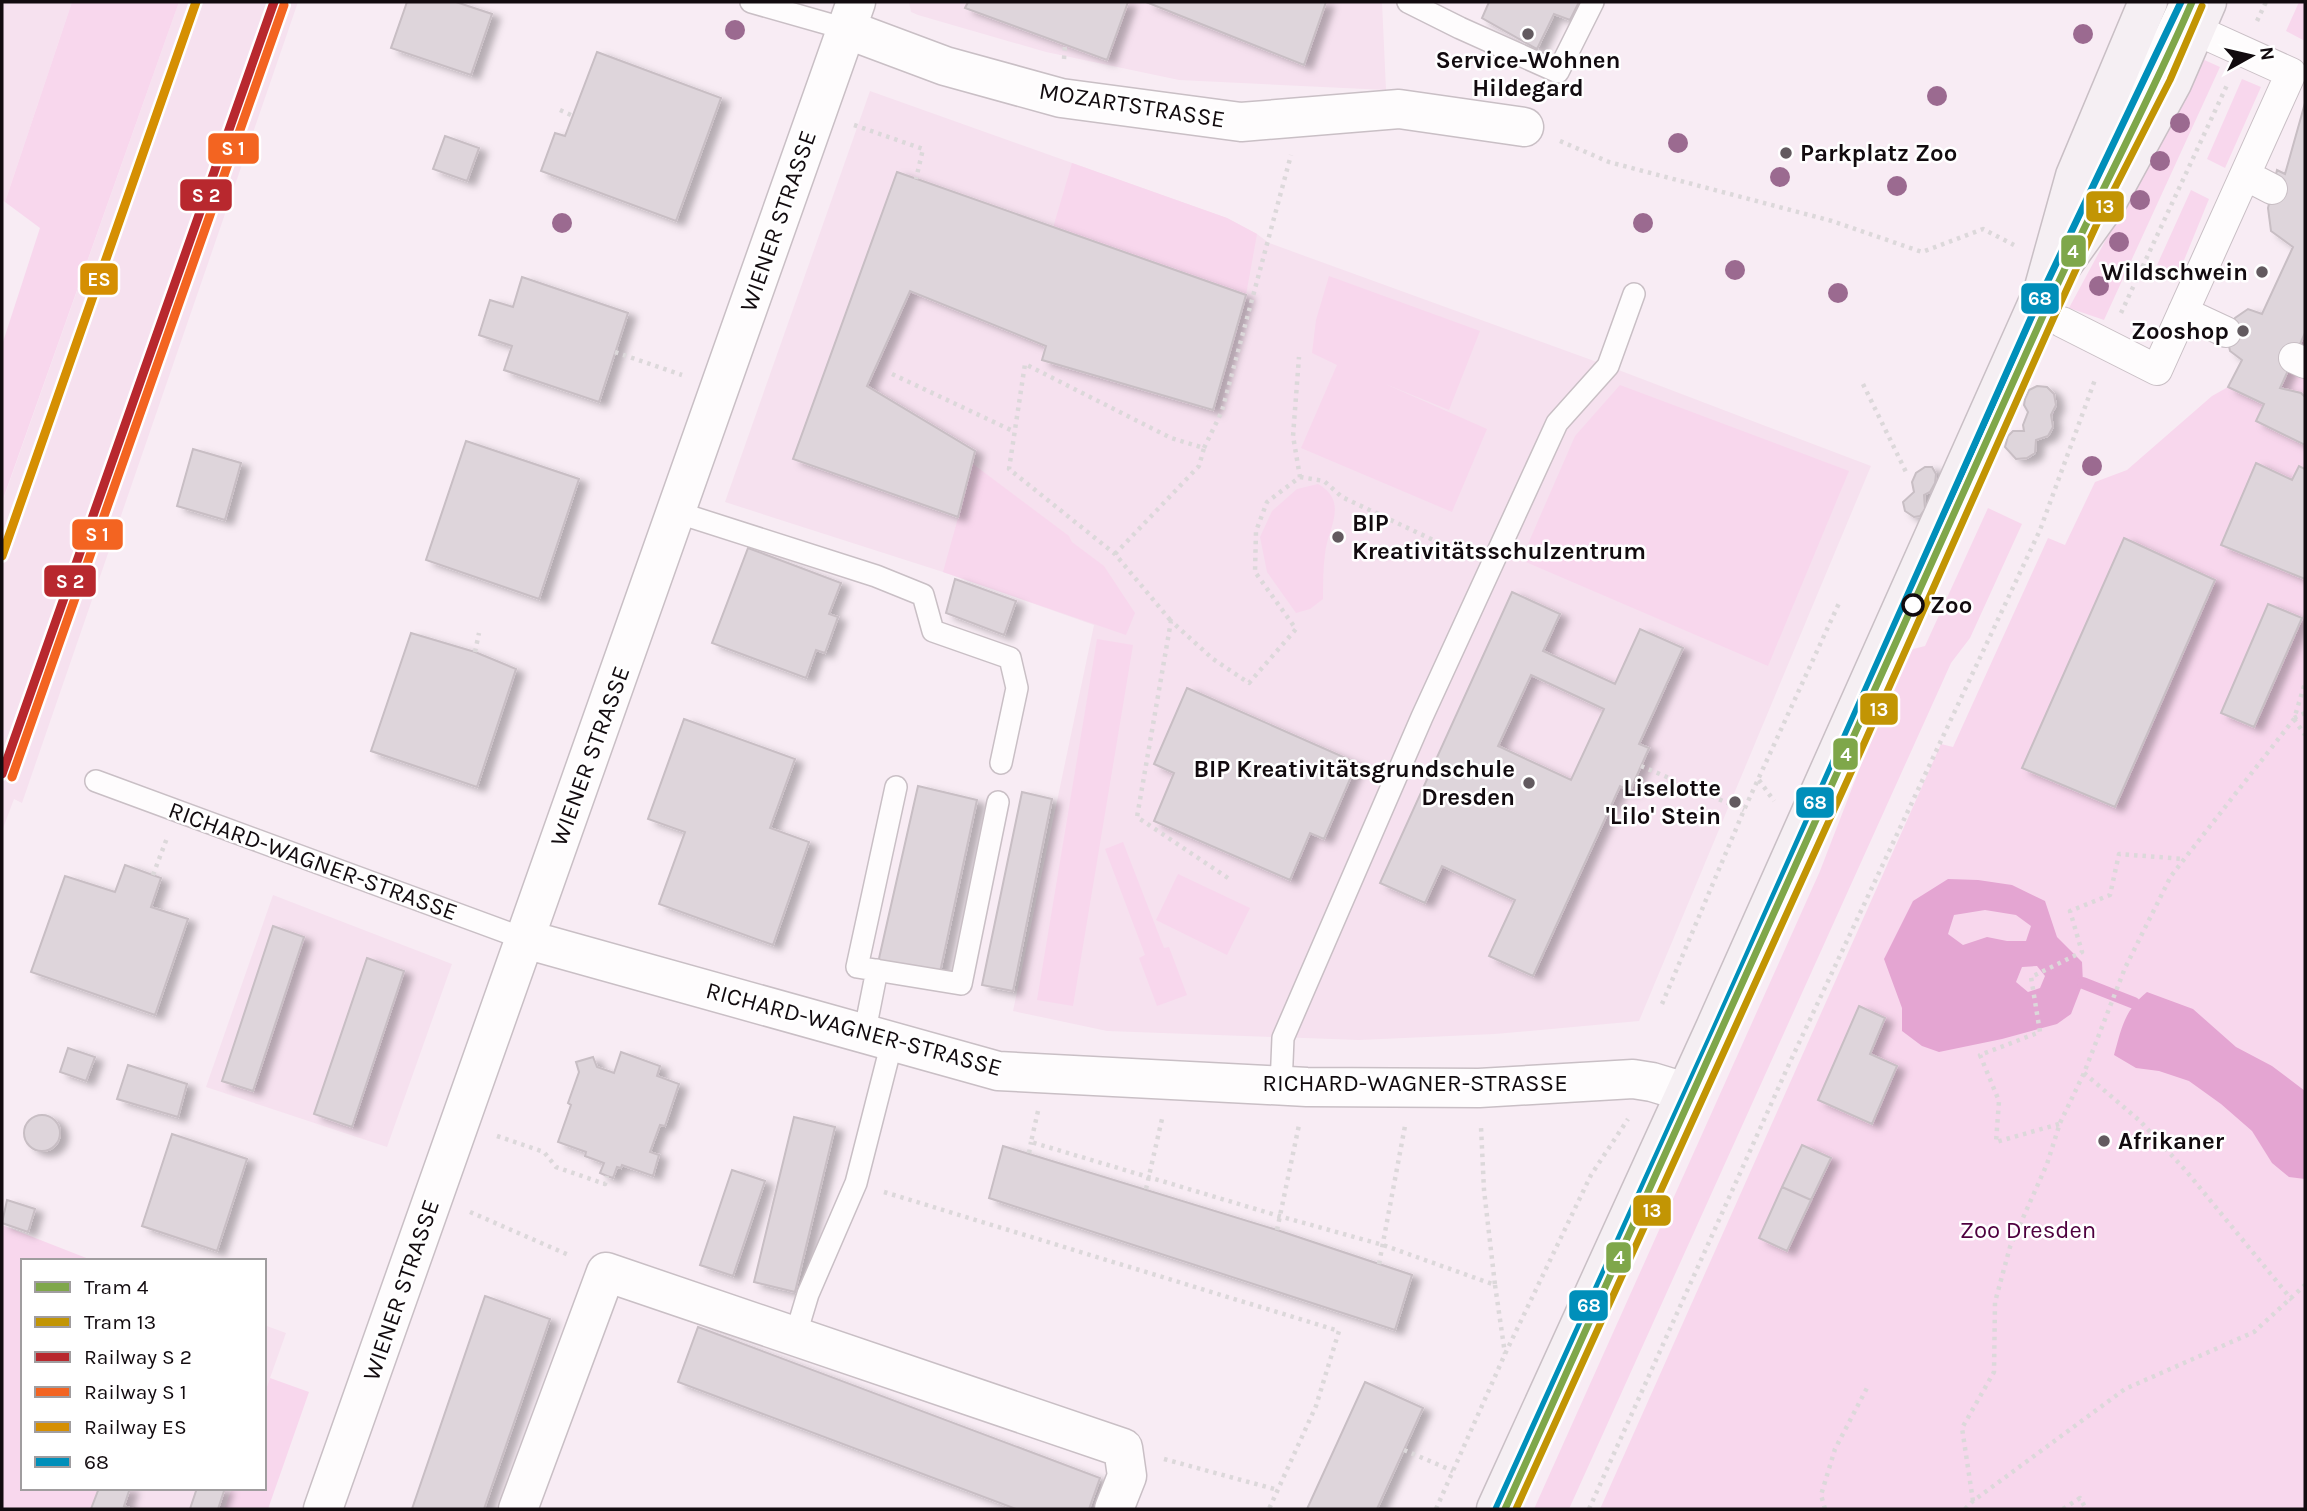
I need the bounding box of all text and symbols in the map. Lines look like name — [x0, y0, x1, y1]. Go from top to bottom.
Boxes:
north arrow — [2216, 21, 2286, 91]
marker: Service-Wohnen Hildegard — [1520, 26, 1536, 42]
text: N — [2255, 45, 2279, 62]
place label: Service-Wohnen Hildegard — [1435, 46, 1621, 102]
street label: MOZARTSTRASSE — [1037, 76, 1227, 134]
street label: WIENER STRASSE — [734, 127, 822, 315]
line badge: S 1 — [207, 132, 260, 165]
text: S 1 — [221, 138, 245, 160]
place label: Parkplatz Zoo — [1800, 139, 1957, 167]
marker: Parkplatz Zoo — [1778, 145, 1794, 161]
line badge: S 2 — [179, 178, 233, 212]
text: S 2 — [192, 185, 220, 207]
line badge: 13 — [2085, 190, 2125, 223]
text: 13 — [2096, 196, 2114, 218]
line badge: 4 — [2060, 234, 2087, 268]
text: 4 — [2067, 241, 2079, 263]
place label: Wildschwein — [2101, 258, 2248, 286]
line badge: ES — [79, 262, 119, 296]
marker: Wildschwein — [2254, 264, 2270, 280]
text: ES — [87, 269, 111, 291]
line badge: 68 — [2020, 282, 2060, 315]
text: 68 — [2028, 288, 2052, 310]
place label: Zooshop — [2131, 317, 2229, 345]
marker: Zooshop — [2235, 323, 2251, 339]
place label: BIP Kreativitätsschulzentrum — [1352, 509, 1646, 565]
line badge: S 1 — [71, 518, 124, 551]
text: S 1 — [85, 524, 109, 546]
marker: BIP Kreativitätsschulzentrum — [1330, 529, 1346, 545]
line badge: S 2 — [43, 564, 97, 598]
text: S 2 — [56, 571, 84, 593]
place label: Zoo — [1930, 591, 1972, 619]
marker: Zoo — [1902, 594, 1924, 616]
street label: WIENER STRASSE — [544, 662, 636, 850]
line badge: 13 — [1859, 692, 1899, 726]
text: 13 — [1870, 699, 1888, 721]
line badge: 4 — [1832, 737, 1859, 771]
text: 4 — [1840, 744, 1852, 766]
place label: BIP Kreativitätsgrundschule Dresden — [1193, 755, 1515, 811]
place label: Liselotte 'Lilo' Stein — [1605, 774, 1721, 830]
marker: BIP Kreativitätsgrundschule Dresden — [1521, 775, 1537, 791]
line badge: 68 — [1795, 786, 1835, 819]
text: 68 — [1803, 792, 1827, 814]
marker: Liselotte 'Lilo' Stein — [1727, 794, 1743, 810]
street label: RICHARD-WAGNER-STRASSE — [165, 796, 461, 926]
street label: RICHARD-WAGNER-STRASSE — [703, 976, 1005, 1082]
street label: RICHARD-WAGNER-STRASSE — [1262, 1069, 1568, 1097]
place label: Afrikaner — [2118, 1127, 2225, 1155]
marker: Afrikaner — [2096, 1133, 2112, 1149]
line badge: 13 — [1632, 1194, 1672, 1227]
street label: WIENER STRASSE — [357, 1196, 445, 1384]
text: 13 — [1643, 1200, 1661, 1222]
park label: Zoo Dresden — [1960, 1216, 2096, 1244]
line badge: 4 — [1605, 1241, 1632, 1274]
text: 4 — [1613, 1247, 1625, 1269]
legend — [21, 1259, 266, 1490]
text: Tram 4 — [84, 1275, 149, 1299]
line badge: 68 — [1568, 1289, 1609, 1322]
text: 68 — [1577, 1295, 1601, 1317]
text: Tram 13 — [84, 1310, 156, 1334]
text: Railway S 2 — [84, 1345, 192, 1369]
text: Railway S 1 — [84, 1380, 187, 1404]
text: Railway ES — [84, 1415, 187, 1439]
text: 68 — [84, 1450, 109, 1474]

